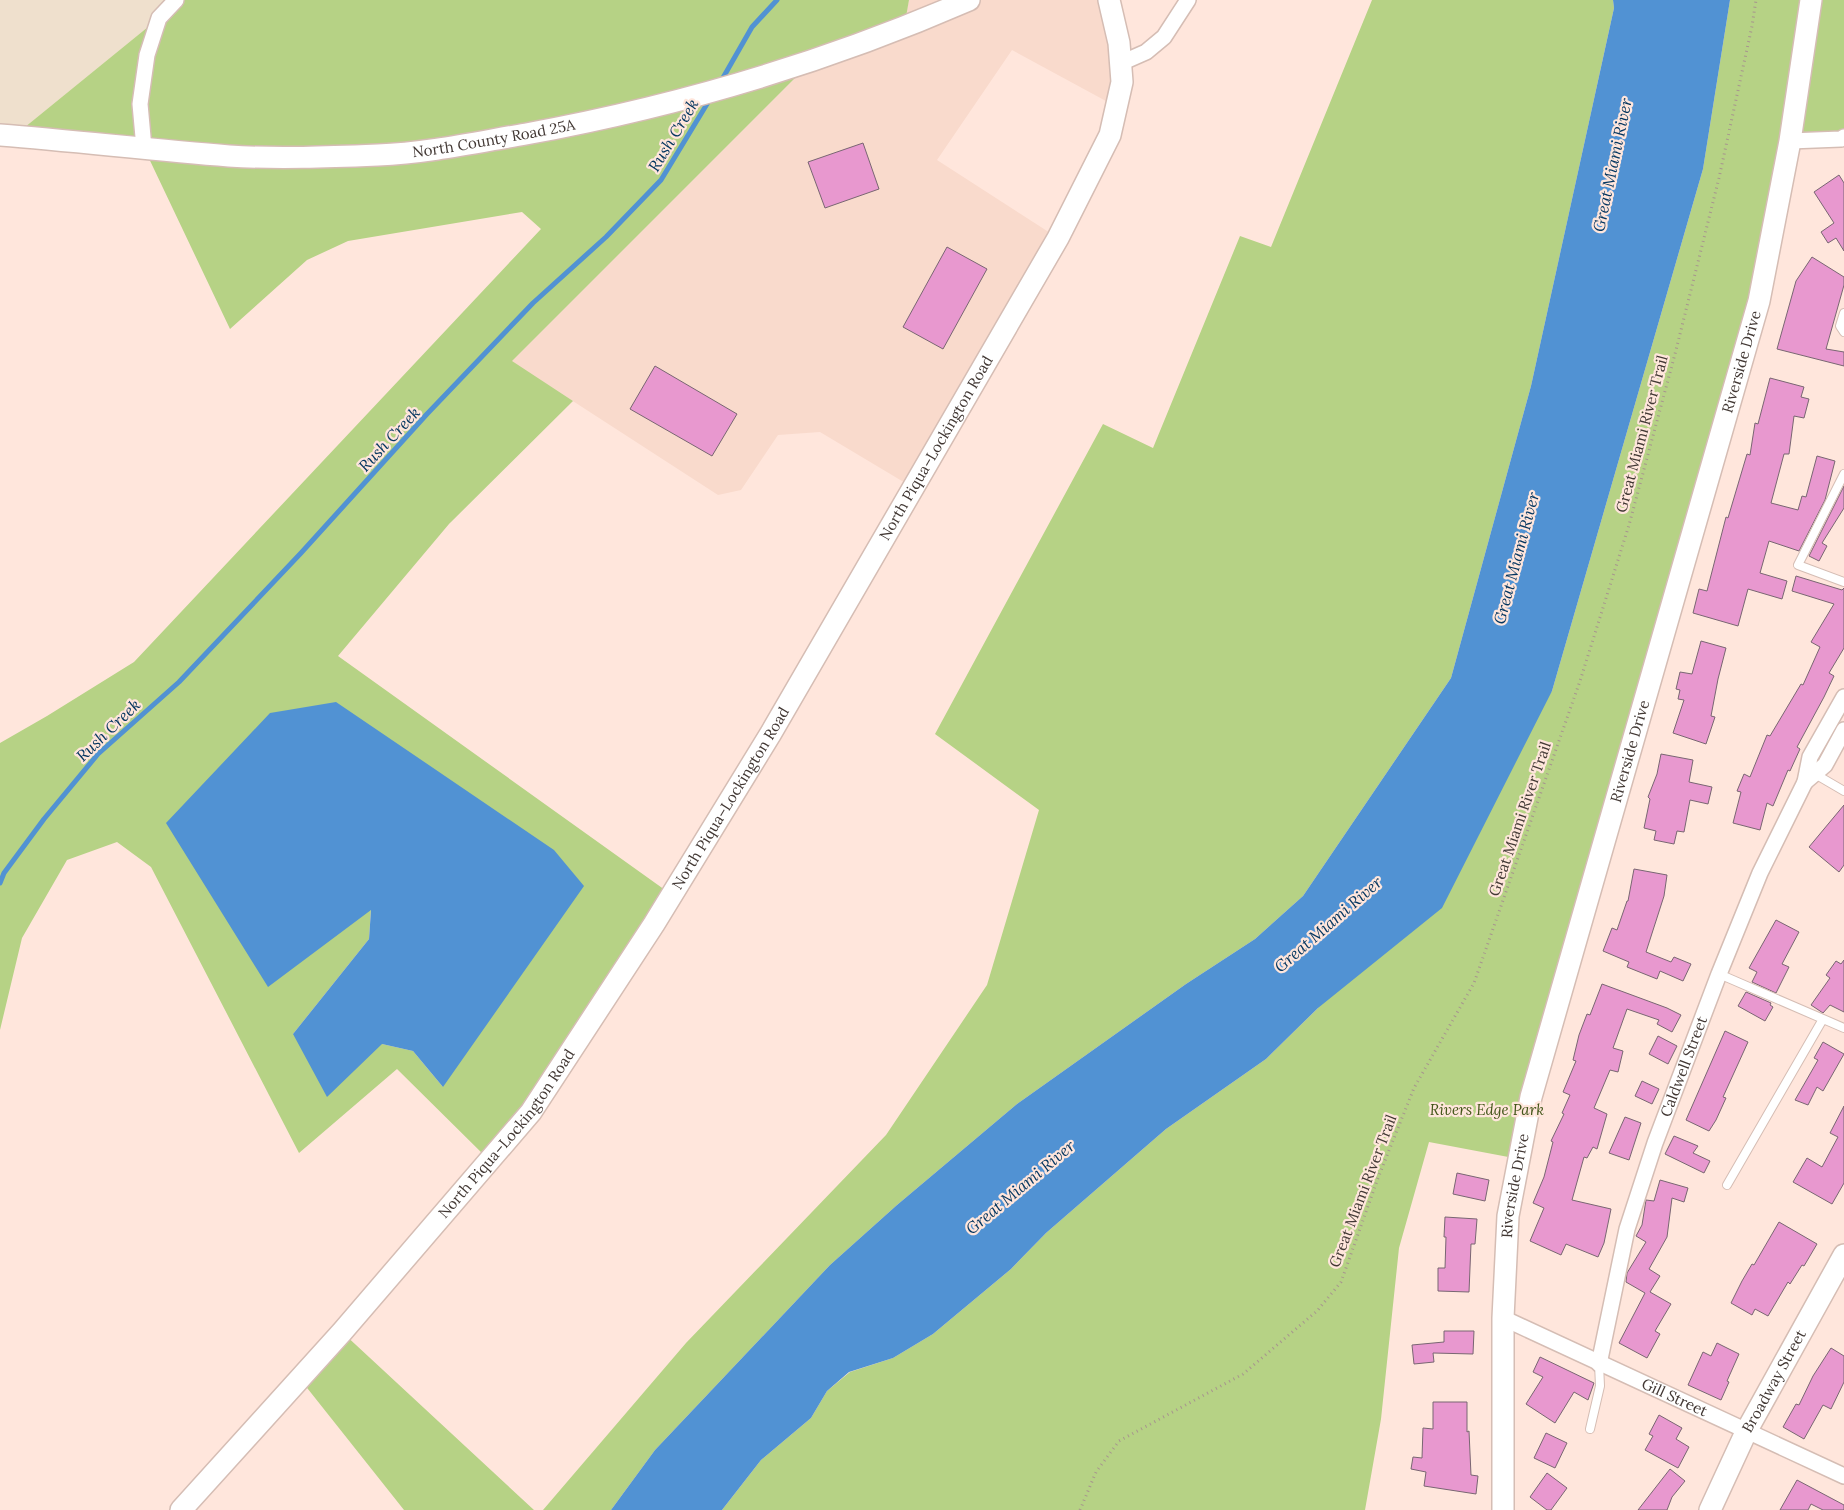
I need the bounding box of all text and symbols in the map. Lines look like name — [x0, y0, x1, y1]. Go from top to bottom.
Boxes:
water label: Rush Creek — [643, 95, 703, 175]
water label: Great Miami River — [1588, 96, 1636, 234]
street label: North County Road 25A — [411, 115, 577, 161]
street label: Riverside Drive — [1717, 308, 1765, 415]
street label: North Piqua–Lockington Road — [875, 352, 997, 544]
street label: Great Miami River Trail — [1611, 353, 1672, 515]
water label: Rush Creek — [354, 402, 424, 476]
water label: Great Miami River — [1489, 489, 1543, 626]
water label: Rush Creek — [72, 695, 144, 765]
street label: Riverside Drive — [1606, 698, 1653, 804]
street label: North Piqua–Lockington Road — [667, 703, 793, 893]
street label: Great Miami River Trail — [1484, 739, 1555, 899]
water label: Great Miami River — [1270, 871, 1386, 976]
street label: Caldwell Street — [1656, 1013, 1711, 1119]
street label: North Piqua–Lockington Road — [434, 1045, 579, 1222]
park label: Rivers Edge Park — [1430, 1100, 1544, 1119]
street label: Great Miami River Trail — [1325, 1112, 1400, 1270]
street label: Riverside Drive — [1497, 1132, 1533, 1238]
water label: Great Miami River — [961, 1135, 1079, 1238]
street label: Broadway Street — [1737, 1326, 1810, 1436]
street label: Gill Street — [1639, 1374, 1711, 1420]

